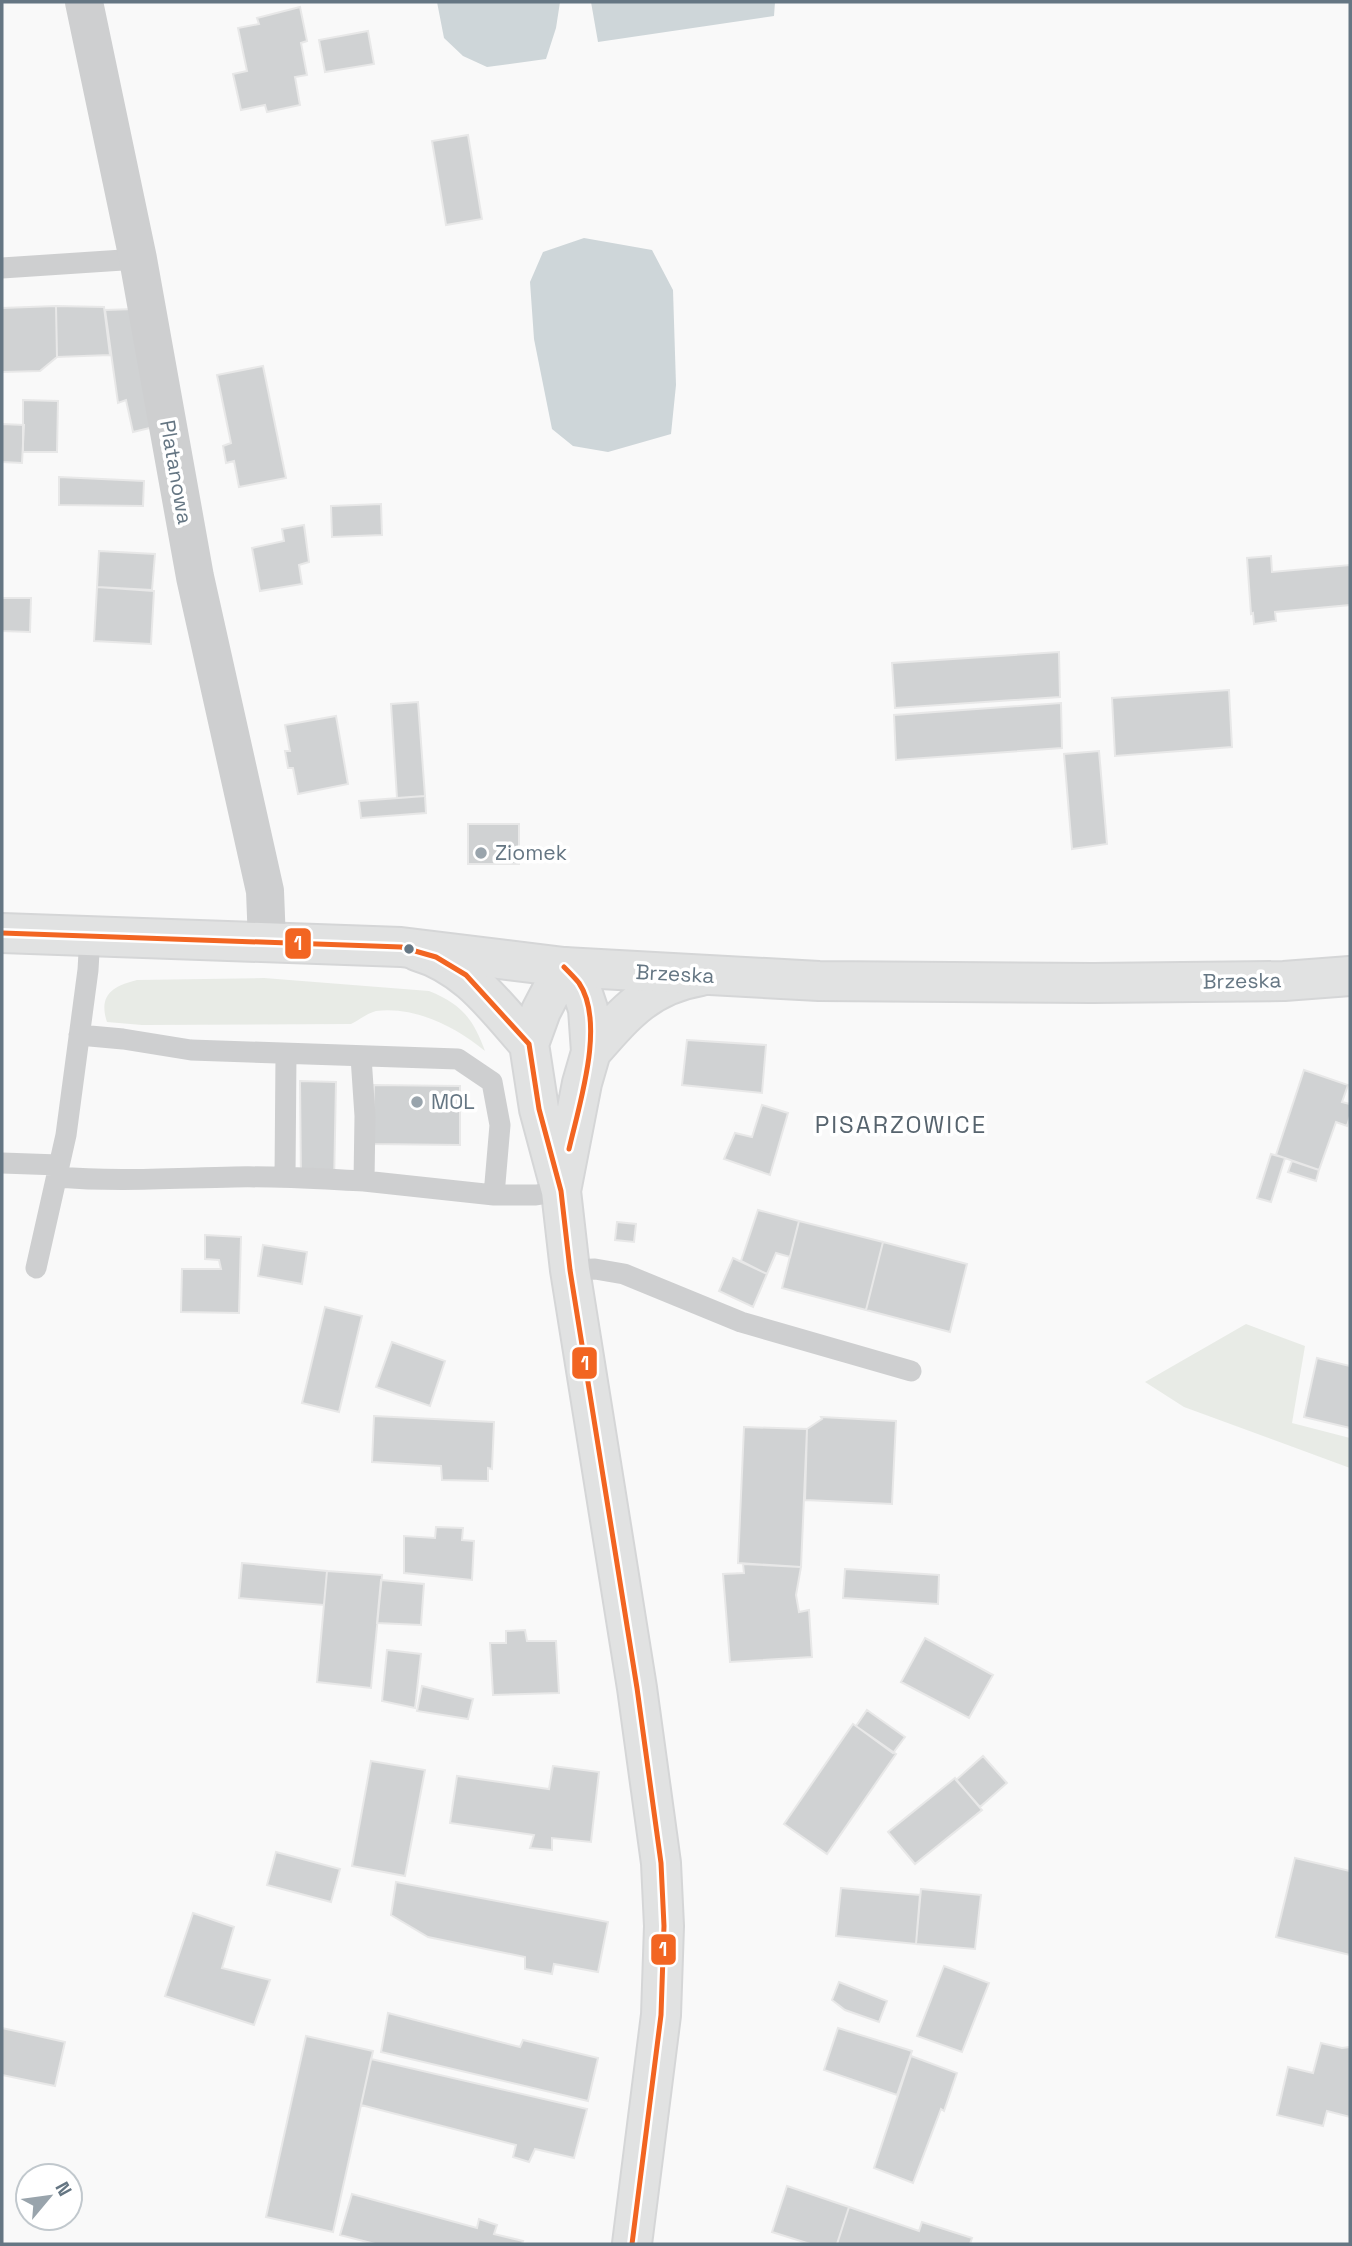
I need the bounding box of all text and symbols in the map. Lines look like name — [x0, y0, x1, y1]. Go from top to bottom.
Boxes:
street label: Platanowa — [154, 418, 199, 526]
place label: Ziomek — [495, 839, 567, 866]
marker: Ziomek — [473, 845, 489, 861]
line badge: 1 — [284, 927, 312, 960]
text: 1 — [294, 931, 302, 956]
unlabelled marker — [402, 942, 416, 956]
street label: Brzeska — [635, 958, 715, 989]
street label: Brzeska — [1202, 966, 1282, 995]
place label: MOL — [431, 1088, 475, 1115]
marker: MOL — [409, 1094, 425, 1110]
district label: PISARZOWICE — [815, 1109, 987, 1140]
line badge: 1 — [571, 1346, 598, 1380]
text: 1 — [581, 1351, 589, 1376]
line badge: 1 — [650, 1933, 677, 1966]
text: 1 — [659, 1937, 667, 1962]
north arrow — [14, 2162, 84, 2232]
text: N — [49, 2177, 77, 2201]

